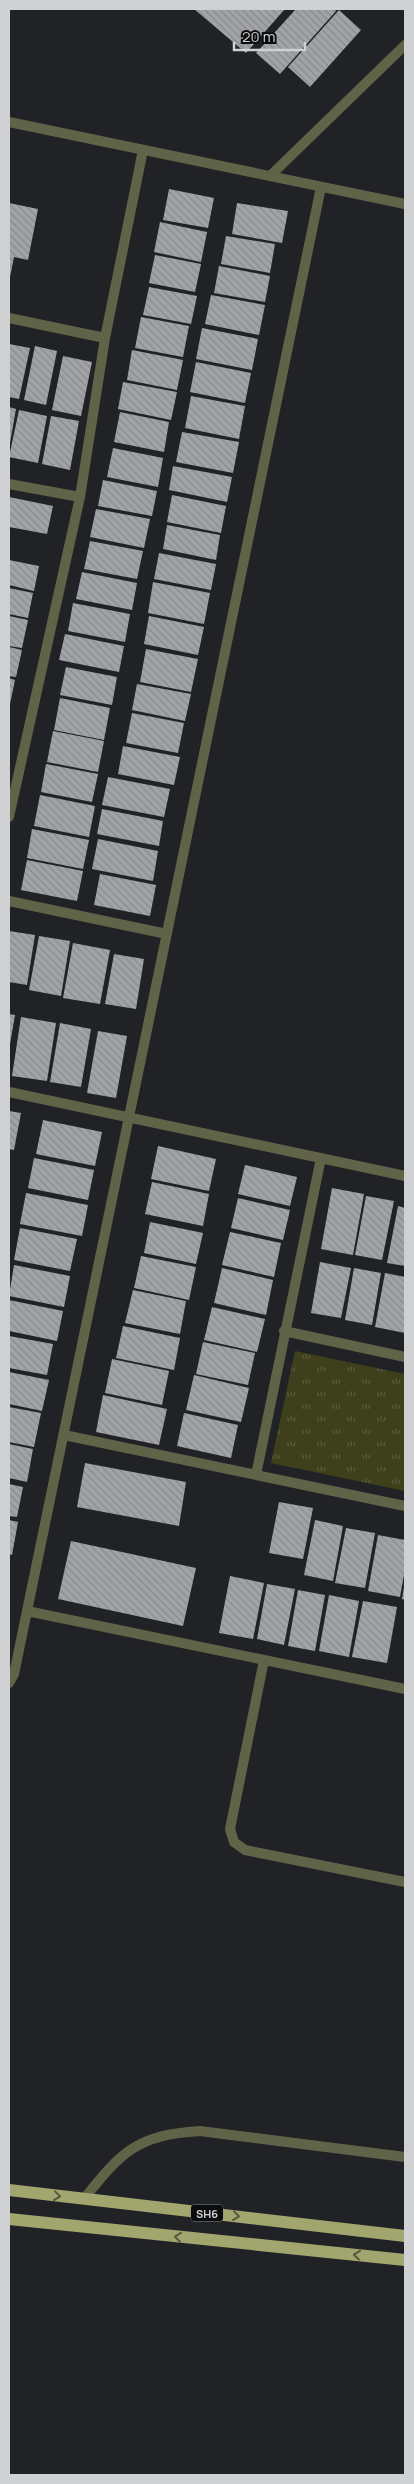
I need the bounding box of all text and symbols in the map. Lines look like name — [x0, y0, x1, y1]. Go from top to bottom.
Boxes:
scale bar — [234, 20, 305, 52]
text: 20 m — [242, 26, 275, 47]
one-way arrow — [53, 2190, 61, 2201]
road number: SH6 — [191, 2204, 223, 2222]
one-way arrow — [232, 2210, 240, 2221]
one-way arrow — [173, 2231, 181, 2242]
one-way arrow — [352, 2250, 360, 2261]

